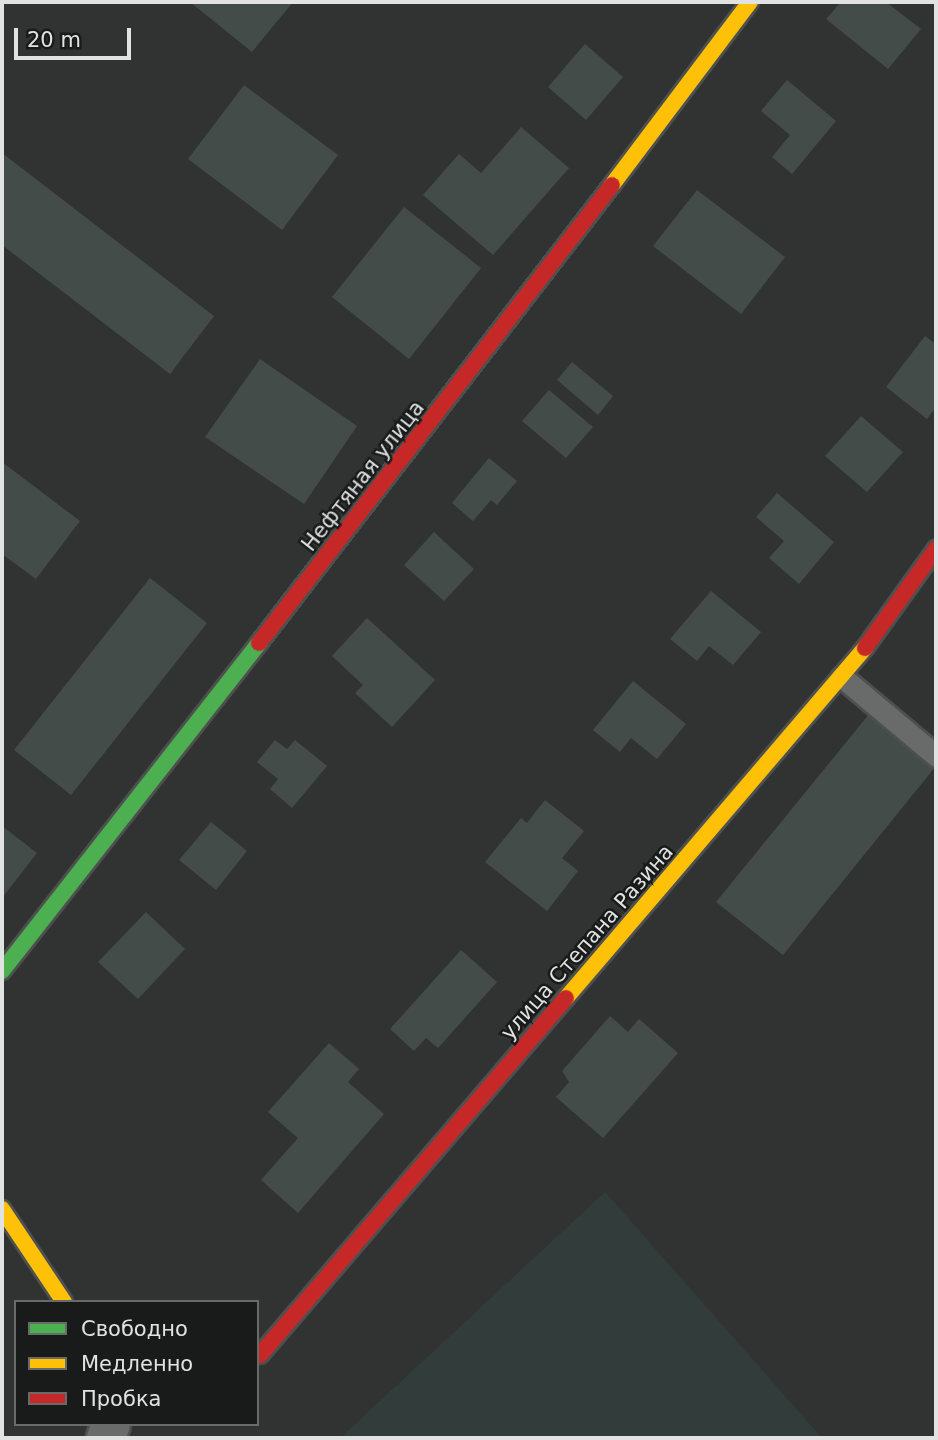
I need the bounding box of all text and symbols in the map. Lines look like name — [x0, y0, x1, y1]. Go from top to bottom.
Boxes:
scale bar — [18, 14, 135, 58]
text: 20 m — [27, 28, 81, 52]
street label: Нефтяная улица — [296, 396, 430, 556]
street label: улица Степана Разина — [495, 839, 679, 1045]
legend — [14, 1300, 259, 1426]
text: Свободно — [81, 1317, 188, 1341]
text: Медленно — [81, 1352, 193, 1376]
text: Пробка — [81, 1387, 161, 1411]

